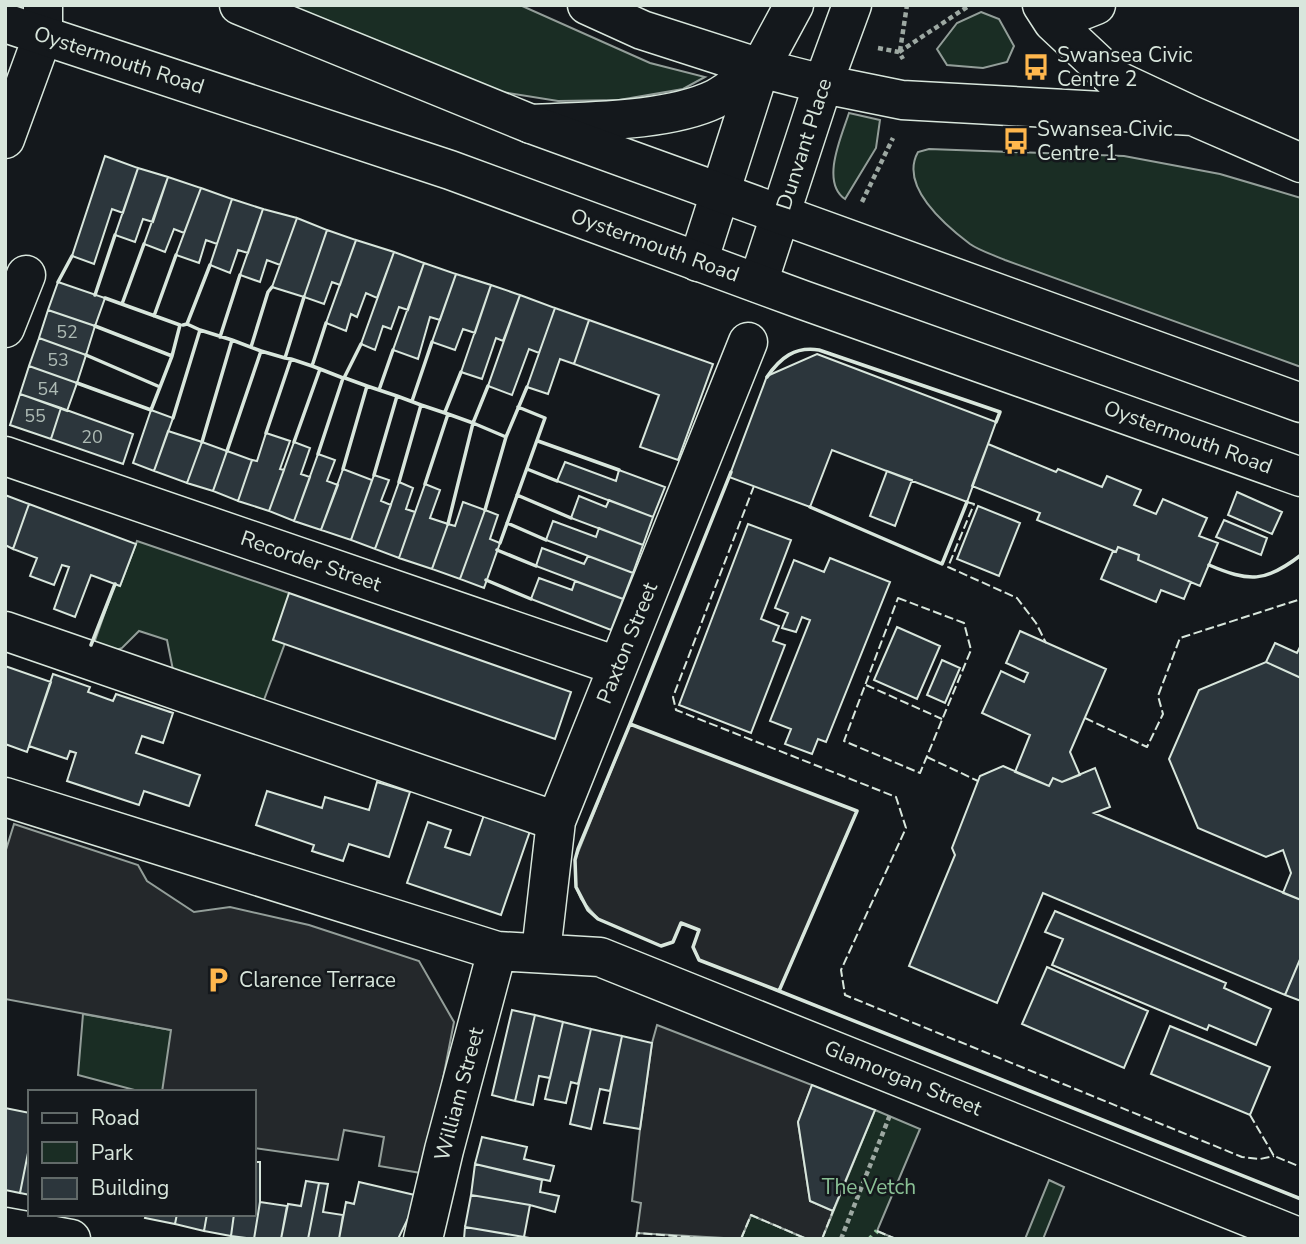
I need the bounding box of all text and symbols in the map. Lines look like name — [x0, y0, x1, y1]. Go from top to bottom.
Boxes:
street label: Oystermouth Road — [30, 19, 208, 101]
place label: Swansea Civic Centre 2 — [1057, 41, 1193, 93]
bus stop icon: Swansea Civic Centre 2 — [1021, 52, 1051, 82]
street label: Dunvant Place — [770, 75, 838, 213]
place label: Swansea Civic Centre 1 — [1037, 115, 1173, 167]
bus stop icon: Swansea Civic Centre 1 — [1001, 126, 1031, 156]
street label: Oystermouth Road — [567, 201, 743, 289]
house number: 52 — [56, 320, 78, 344]
house number: 53 — [47, 348, 69, 372]
house number: 54 — [37, 377, 59, 401]
street label: Oystermouth Road — [1100, 393, 1276, 481]
house number: 55 — [24, 404, 46, 428]
house number: 20 — [81, 425, 103, 449]
street label: Recorder Street — [237, 524, 386, 598]
street label: Paxton Street — [590, 578, 664, 708]
parking icon: Clarence Terrace — [203, 965, 233, 995]
place label: Clarence Terrace — [239, 966, 396, 994]
street label: William Street — [428, 1024, 490, 1164]
street label: Glamorgan Street — [820, 1034, 987, 1123]
legend — [28, 1090, 256, 1216]
text: Road — [91, 1104, 140, 1132]
text: Park — [91, 1139, 133, 1167]
park label: The Vetch — [822, 1173, 916, 1201]
text: Building — [91, 1174, 169, 1202]

